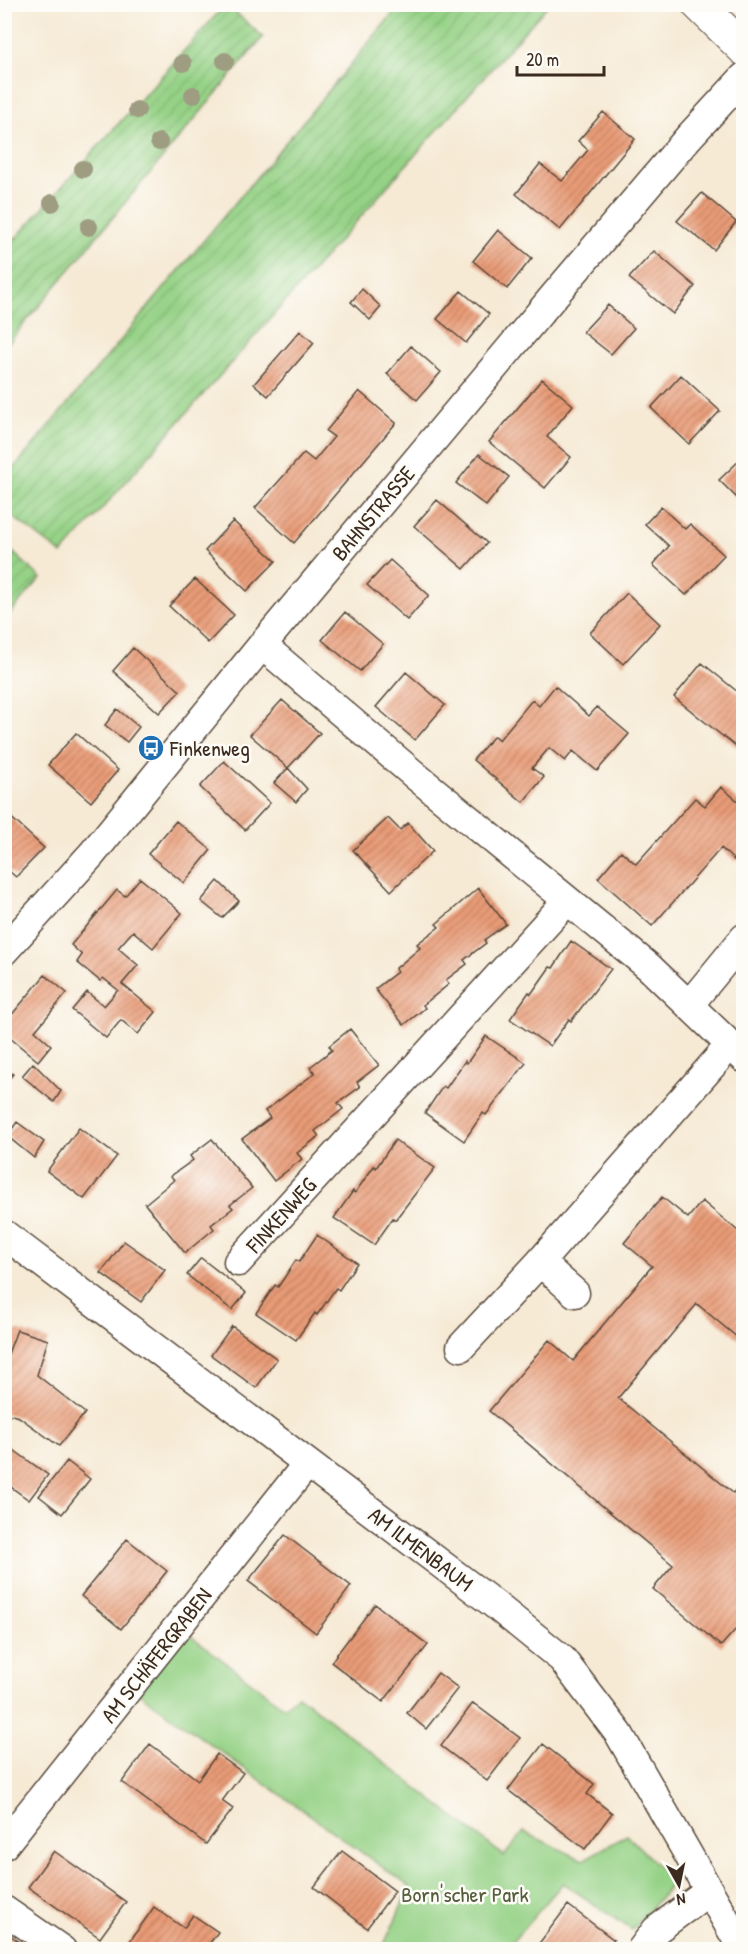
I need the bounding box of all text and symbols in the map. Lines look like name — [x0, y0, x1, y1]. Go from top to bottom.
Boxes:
scale bar — [517, 39, 604, 77]
text: 20 m — [526, 47, 559, 72]
street label: BAHNSTRASSE — [325, 459, 422, 567]
bus stop icon: Finkenweg — [136, 733, 166, 763]
place label: Finkenweg — [169, 733, 250, 763]
street label: FINKENWEG — [238, 1170, 323, 1260]
street label: AM ILMENBAUM — [363, 1500, 479, 1598]
street label: AM SCHÄFERGRABEN — [94, 1581, 218, 1729]
north arrow — [649, 1855, 709, 1915]
park label: Born'scher Park — [401, 1879, 529, 1909]
text: N — [675, 1888, 687, 1911]

